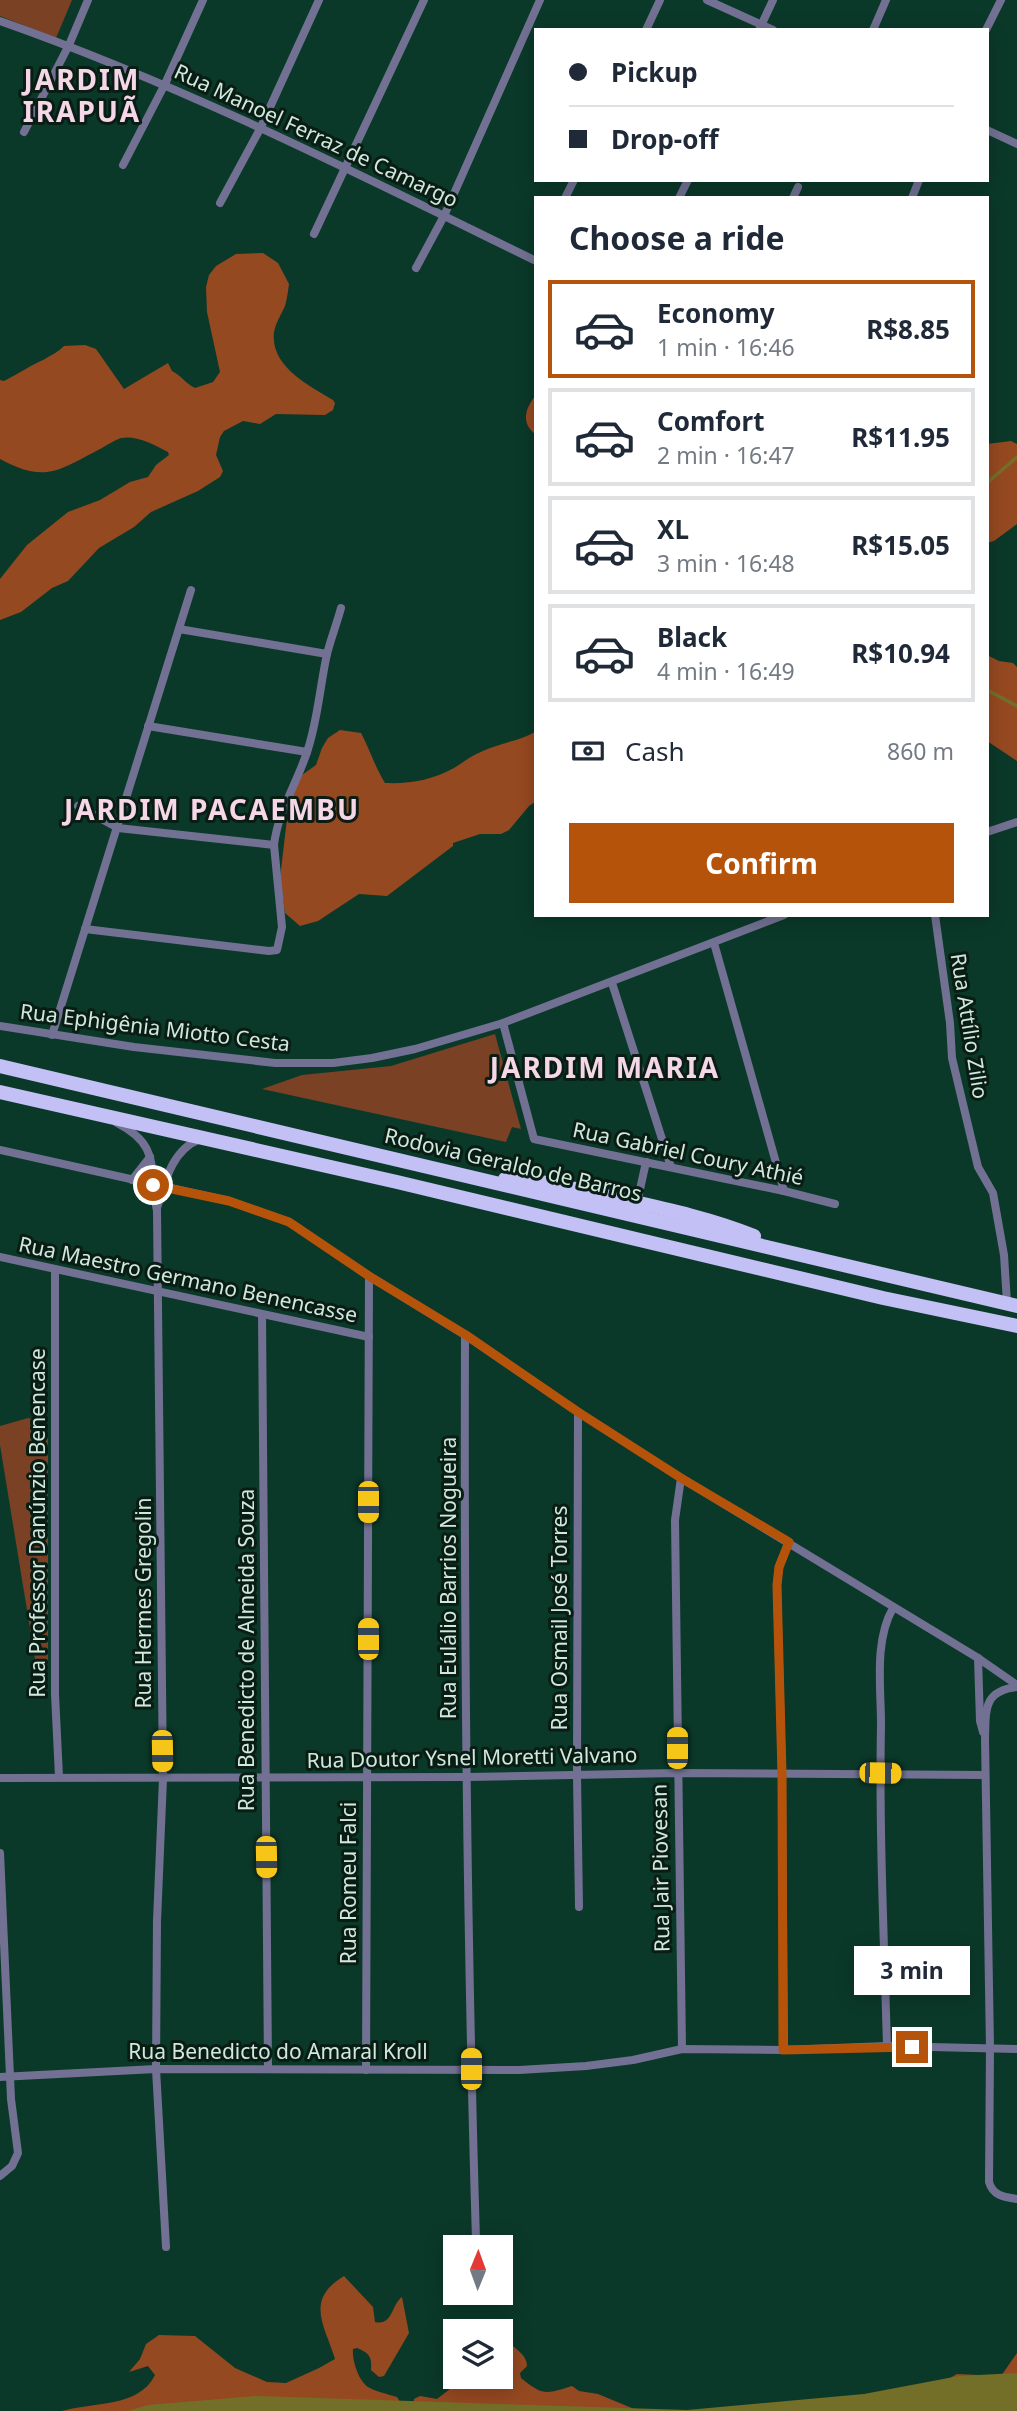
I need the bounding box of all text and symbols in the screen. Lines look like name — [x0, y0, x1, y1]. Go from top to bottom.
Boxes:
text: Pickup — [611, 54, 698, 90]
street label: Rua Manoel Ferraz de Camargo — [170, 57, 463, 213]
district label: JARDIM IRAPUÃ — [21, 60, 141, 130]
text: Drop-off — [611, 121, 718, 157]
text: Choose a ride — [569, 216, 785, 259]
text: Economy — [657, 295, 775, 331]
icon: car — [573, 298, 636, 361]
text: R$8.85 — [866, 311, 950, 347]
text: 1 min · 16:46 — [657, 331, 795, 363]
text: Comfort — [657, 403, 765, 439]
icon: car — [573, 406, 636, 469]
text: R$11.95 — [851, 419, 950, 455]
text: 2 min · 16:47 — [657, 439, 795, 471]
text: XL — [657, 511, 689, 547]
icon: car — [573, 514, 636, 577]
text: R$15.05 — [851, 527, 950, 563]
text: 3 min · 16:48 — [657, 547, 795, 579]
text: Black — [657, 619, 727, 655]
icon: car — [573, 622, 636, 685]
text: R$10.94 — [851, 635, 950, 671]
text: 4 min · 16:49 — [657, 655, 795, 687]
icon: cash — [569, 732, 607, 770]
text: Cash — [625, 733, 685, 769]
text: 860 m — [887, 735, 954, 767]
district label: JARDIM PACAEMBU — [61, 790, 360, 828]
button: Confirm — [569, 823, 954, 903]
street label: Rua Attílio Zilio — [945, 951, 995, 1101]
street label: Rua Ephigênia Miotto Cesta — [19, 997, 292, 1057]
district label: JARDIM MARIA — [487, 1048, 720, 1086]
street label: Rua Gabriel Coury Athié — [570, 1115, 806, 1191]
street label: Rodovia Geraldo de Barros — [382, 1121, 645, 1207]
route start — [137, 1169, 169, 1201]
street label: Rua Maestro Germano Benencasse — [16, 1229, 360, 1329]
street label: Rua Professor Danúnzio Benencase — [23, 1348, 51, 1698]
street label: Rua Eulálio Barrios Nogueira — [434, 1437, 462, 1719]
car — [358, 1481, 379, 1523]
street label: Rua Benedicto de Almeida Souza — [232, 1489, 260, 1811]
street label: Rua Hermes Gregolin — [129, 1497, 157, 1709]
street label: Rua Osmail José Torres — [545, 1506, 573, 1731]
car — [358, 1618, 379, 1660]
car — [667, 1727, 688, 1769]
car — [152, 1730, 173, 1772]
street label: Rua Doutor Ysnel Moretti Valvano — [306, 1740, 638, 1774]
car — [859, 1762, 902, 1784]
street label: Rua Jair Piovesan — [645, 1784, 675, 1952]
street label: Rua Romeu Falci — [334, 1802, 362, 1964]
car — [256, 1836, 277, 1878]
callout: 3 min — [854, 1946, 970, 1994]
text: 3 min — [880, 1954, 944, 1986]
route end — [896, 2031, 928, 2063]
street label: Rua Benedicto do Amaral Kroll — [128, 2037, 428, 2065]
car — [461, 2048, 482, 2090]
north arrow — [443, 2235, 513, 2305]
map controls — [443, 2235, 513, 2389]
button: layers — [443, 2319, 513, 2389]

